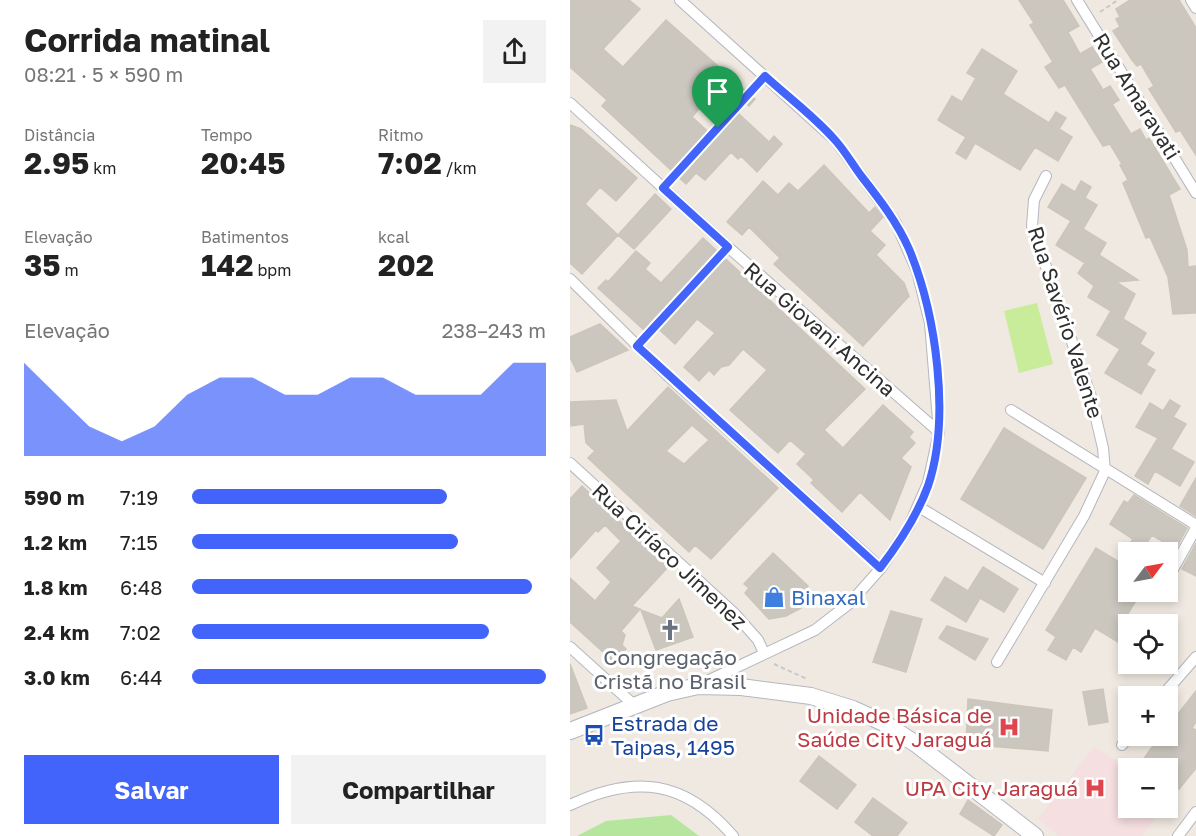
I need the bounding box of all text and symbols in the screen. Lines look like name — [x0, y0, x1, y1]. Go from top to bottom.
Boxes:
text: Corrida matinal — [24, 20, 270, 59]
button: share — [483, 20, 546, 83]
street label: Rua Amaravati — [1088, 28, 1186, 164]
text: 08:21 · 5 × 590 m — [24, 62, 183, 86]
pin — [692, 66, 743, 128]
icon: arrive — [701, 75, 734, 108]
text: Distância — [24, 125, 95, 145]
text: Tempo — [201, 125, 252, 145]
text: Ritmo — [378, 125, 423, 145]
text: 2.95 — [24, 145, 89, 181]
text: 20:45 — [201, 145, 285, 181]
text: 7:02 — [378, 145, 442, 181]
text: km — [89, 158, 116, 178]
text: /km — [442, 158, 477, 178]
street label: Rua Savério Valente — [1023, 223, 1109, 421]
text: Elevação — [24, 227, 93, 247]
text: Batimentos — [201, 227, 289, 247]
text: kcal — [378, 227, 410, 247]
text: 35 — [24, 247, 61, 283]
text: 142 — [201, 247, 254, 283]
text: 202 — [378, 247, 434, 283]
street label: Rua Giovani Ancina — [739, 256, 901, 402]
text: m — [61, 260, 79, 280]
text: bpm — [254, 260, 291, 280]
text: Elevação — [24, 318, 110, 342]
text: 238–243 m — [442, 318, 546, 342]
street label: Rua Ciríaco Jimenez — [587, 477, 753, 635]
text: 590 m — [24, 485, 84, 509]
text: 7:19 — [120, 485, 158, 509]
text: 1.2 km — [24, 530, 87, 554]
text: 7:15 — [120, 530, 158, 554]
north arrow — [1118, 542, 1178, 602]
map controls — [1118, 542, 1178, 818]
text: 1.8 km — [24, 575, 88, 599]
text: 6:48 — [120, 575, 163, 599]
place label: Binaxal — [791, 584, 865, 610]
shop icon: Binaxal — [762, 585, 786, 609]
button: locate — [1118, 614, 1178, 674]
church icon: Congregação Cristã no Brasil — [658, 618, 682, 642]
text: 2.4 km — [24, 620, 89, 644]
text: 7:02 — [120, 620, 161, 644]
place label: Congregação Cristã no Brasil — [594, 644, 746, 694]
text: 3.0 km — [24, 665, 90, 689]
text: 6:44 — [120, 665, 163, 689]
button: + — [1118, 686, 1178, 746]
place label: Unidade Básica de Saúde City Jaraguá — [797, 702, 992, 752]
place label: Estrada de Taipas, 1495 — [611, 710, 735, 760]
hospital icon: Unidade Básica de Saúde City Jaraguá — [997, 715, 1021, 739]
bus stop icon: Estrada de Taipas, 1495 — [582, 723, 606, 747]
button: Salvar — [24, 755, 279, 824]
button: Compartilhar — [291, 755, 546, 824]
button: − — [1118, 758, 1178, 818]
place label: UPA City Jaraguá — [905, 775, 1078, 801]
hospital icon: UPA City Jaraguá — [1083, 776, 1107, 800]

